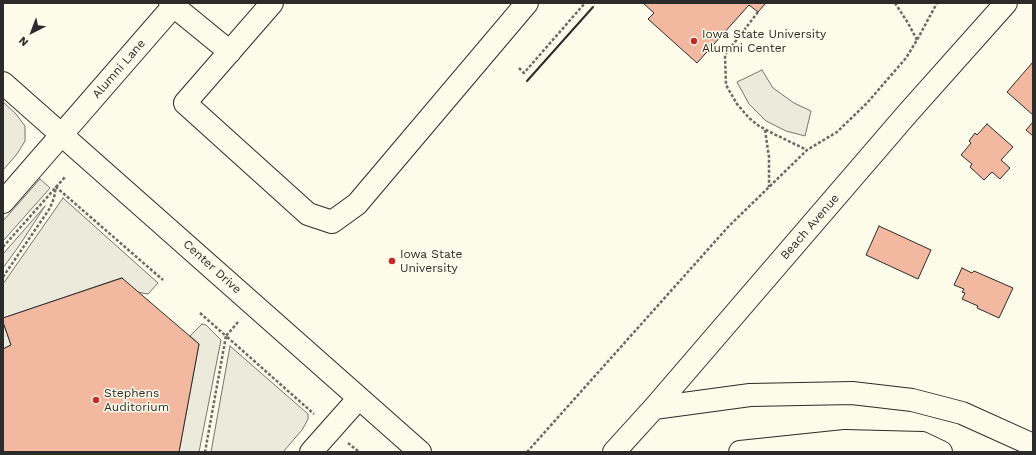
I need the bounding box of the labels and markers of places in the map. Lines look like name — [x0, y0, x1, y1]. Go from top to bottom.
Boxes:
place label: Iowa State University Alumni Center — [702, 27, 826, 55]
marker: Iowa State University Alumni Center — [689, 36, 699, 46]
place label: Iowa State University — [400, 247, 462, 275]
marker: Iowa State University — [387, 256, 397, 266]
place label: Stephens Auditorium — [104, 386, 169, 414]
marker: Stephens Auditorium — [91, 395, 101, 405]

